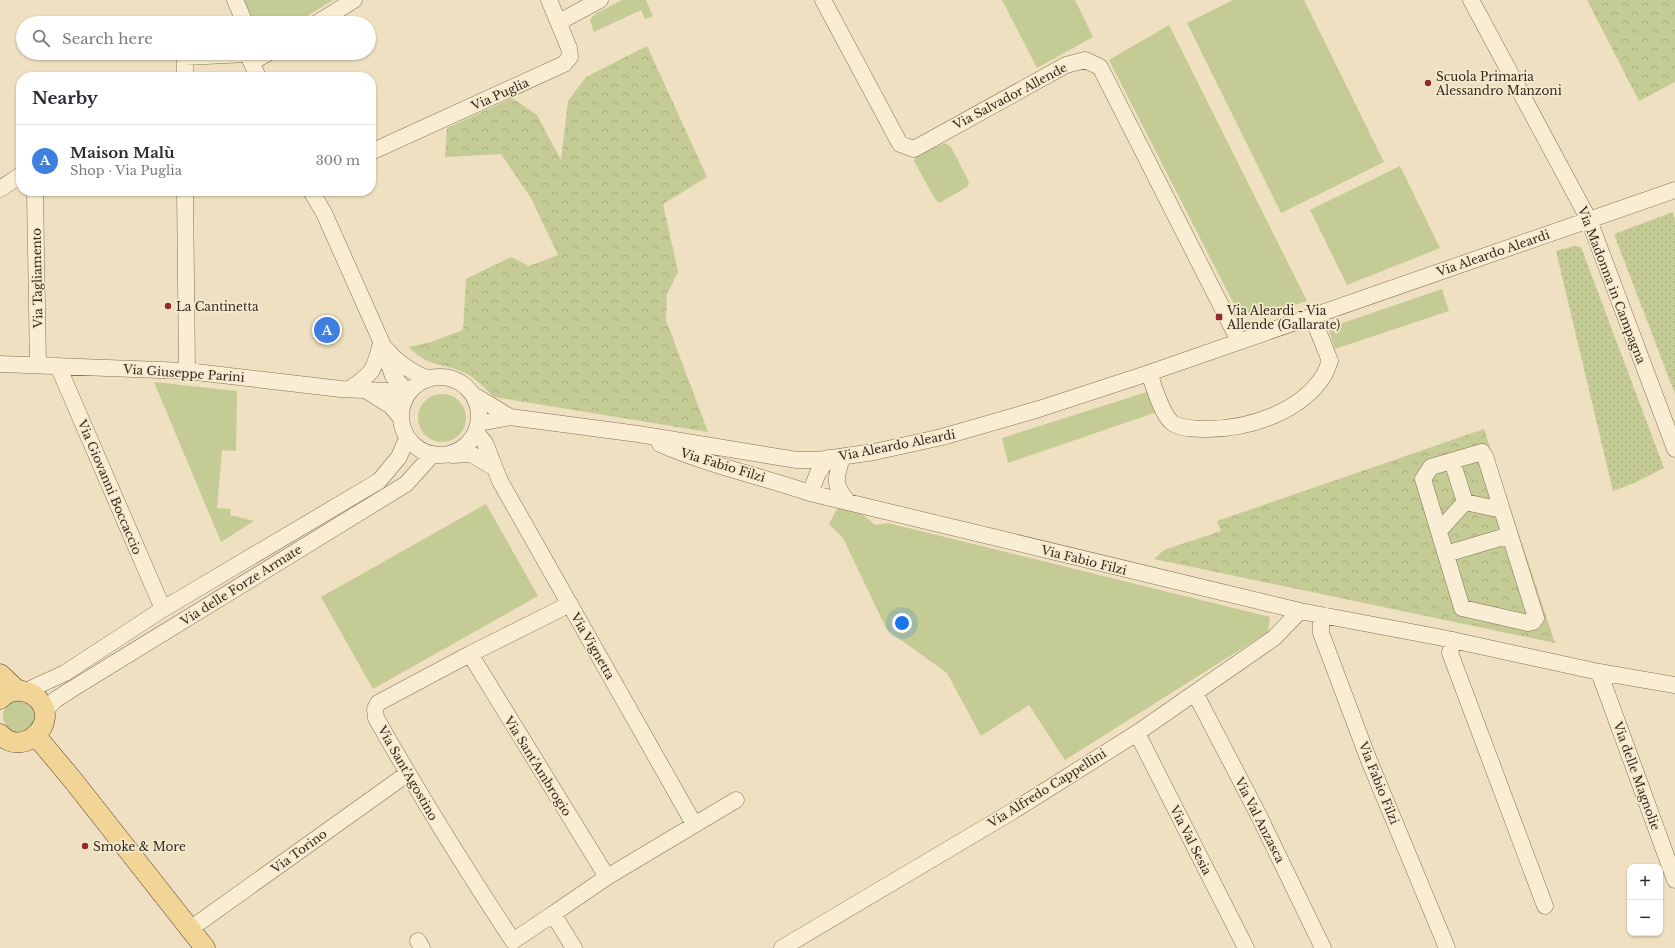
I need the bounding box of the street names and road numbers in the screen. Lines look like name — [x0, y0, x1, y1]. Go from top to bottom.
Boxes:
street label: Via Salvador Allende — [950, 60, 1070, 133]
street label: Via Puglia — [468, 75, 531, 114]
street label: Via Madonna in Campagna — [1575, 203, 1649, 366]
street label: Via Aleardo Aleardi — [1434, 227, 1551, 280]
street label: Via Tagliamento — [29, 228, 45, 329]
street label: Via Giuseppe Parini — [122, 361, 245, 385]
street label: Via Giovanni Boccaccio — [74, 417, 145, 557]
street label: Via Aleardo Aleardi — [836, 426, 957, 464]
street label: Via Fabio Filzi — [678, 445, 767, 485]
street label: Via delle Forze Armate — [177, 541, 304, 629]
street label: Via Fabio Filzi — [1039, 542, 1128, 578]
street label: Via Vignetta — [567, 609, 618, 682]
street label: Via Sant'Ambrogio — [501, 712, 575, 819]
street label: Via delle Magnolie — [1610, 719, 1664, 832]
street label: Via Sant'Agostino — [374, 722, 441, 823]
street label: Via Fabio Filzi — [1355, 739, 1402, 826]
street label: Via Alfredo Cappellini — [984, 745, 1109, 831]
street label: Via Val Anzasca — [1232, 774, 1288, 866]
street label: Via Val Sesia — [1167, 802, 1215, 878]
street label: Via Torino — [267, 826, 330, 877]

